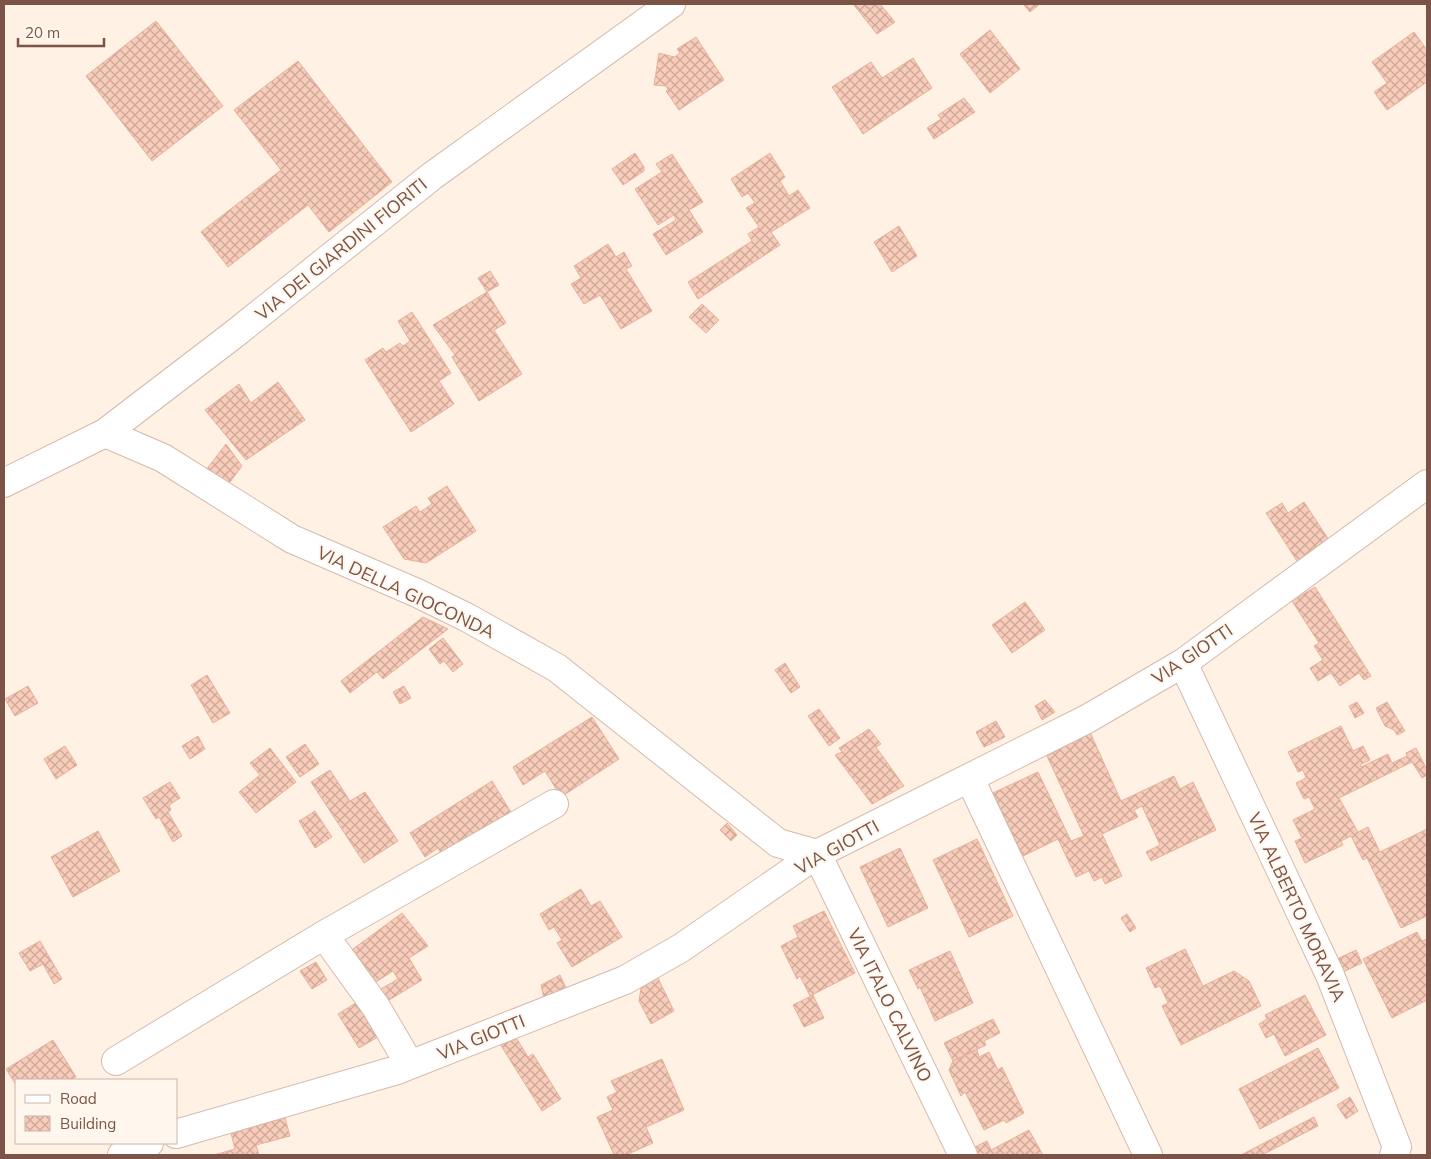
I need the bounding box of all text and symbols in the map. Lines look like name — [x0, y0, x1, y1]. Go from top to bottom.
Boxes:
scale bar — [18, 15, 104, 47]
text: 20 m — [25, 23, 60, 42]
street label: VIA DEI GIARDINI FIORITI — [250, 173, 432, 325]
street label: VIA DELLA GIOCONDA — [313, 541, 499, 643]
street label: VIA GIOTTI — [1147, 619, 1237, 689]
street label: VIA ALBERTO MORAVIA — [1243, 809, 1351, 1005]
street label: VIA GIOTTI — [791, 814, 883, 880]
street label: VIA ITALO CALVINO — [843, 924, 937, 1086]
street label: VIA GIOTTI — [434, 1009, 528, 1065]
legend — [15, 1079, 178, 1144]
text: Road — [60, 1089, 97, 1108]
text: Building — [60, 1114, 116, 1133]

